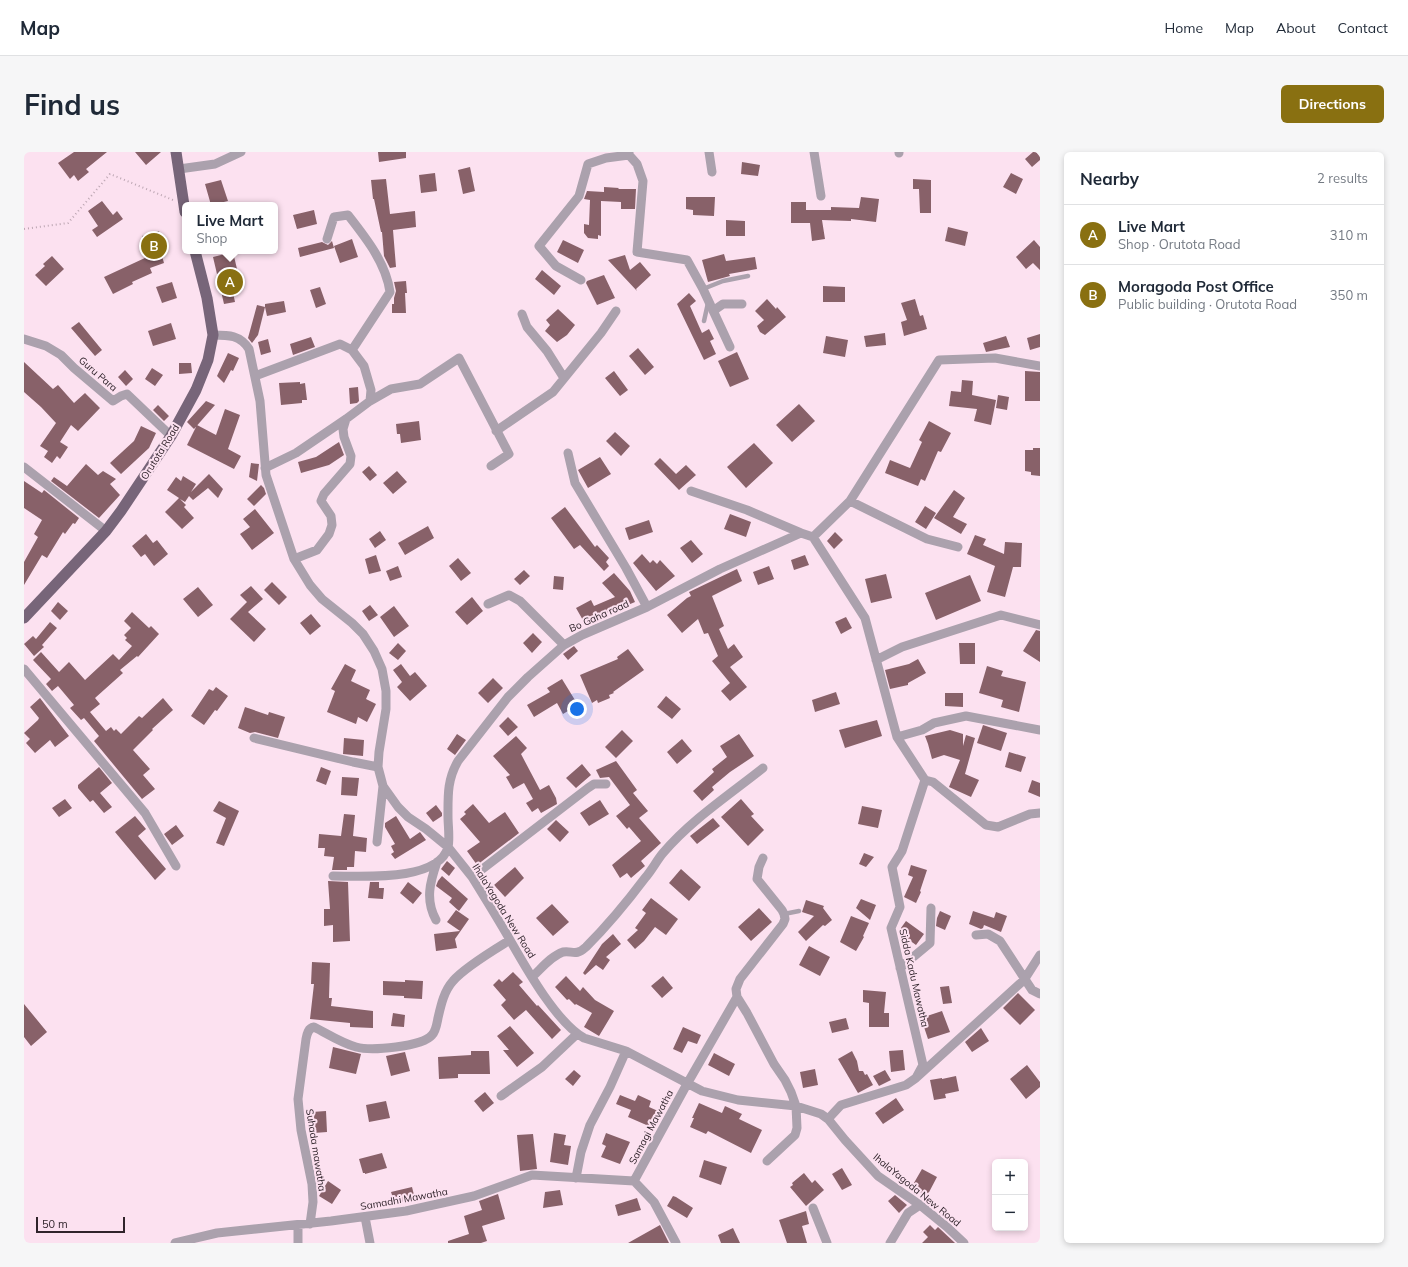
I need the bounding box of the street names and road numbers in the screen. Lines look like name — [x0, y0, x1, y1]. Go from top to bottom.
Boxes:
street label: Guru Para — [76, 354, 120, 394]
street label: Orutota Road — [138, 422, 182, 482]
street label: Bo Gaha road — [567, 597, 631, 635]
street label: IhalaYagoda New Road — [470, 861, 538, 961]
street label: Sidda Kadu Mawatha — [896, 928, 932, 1028]
street label: Samagi Mawatha — [626, 1088, 676, 1166]
street label: Suhada mawatha — [303, 1108, 329, 1192]
street label: IhalaYagoda New Road — [870, 1151, 964, 1229]
street label: Samadhi Mawatha — [359, 1185, 449, 1213]

